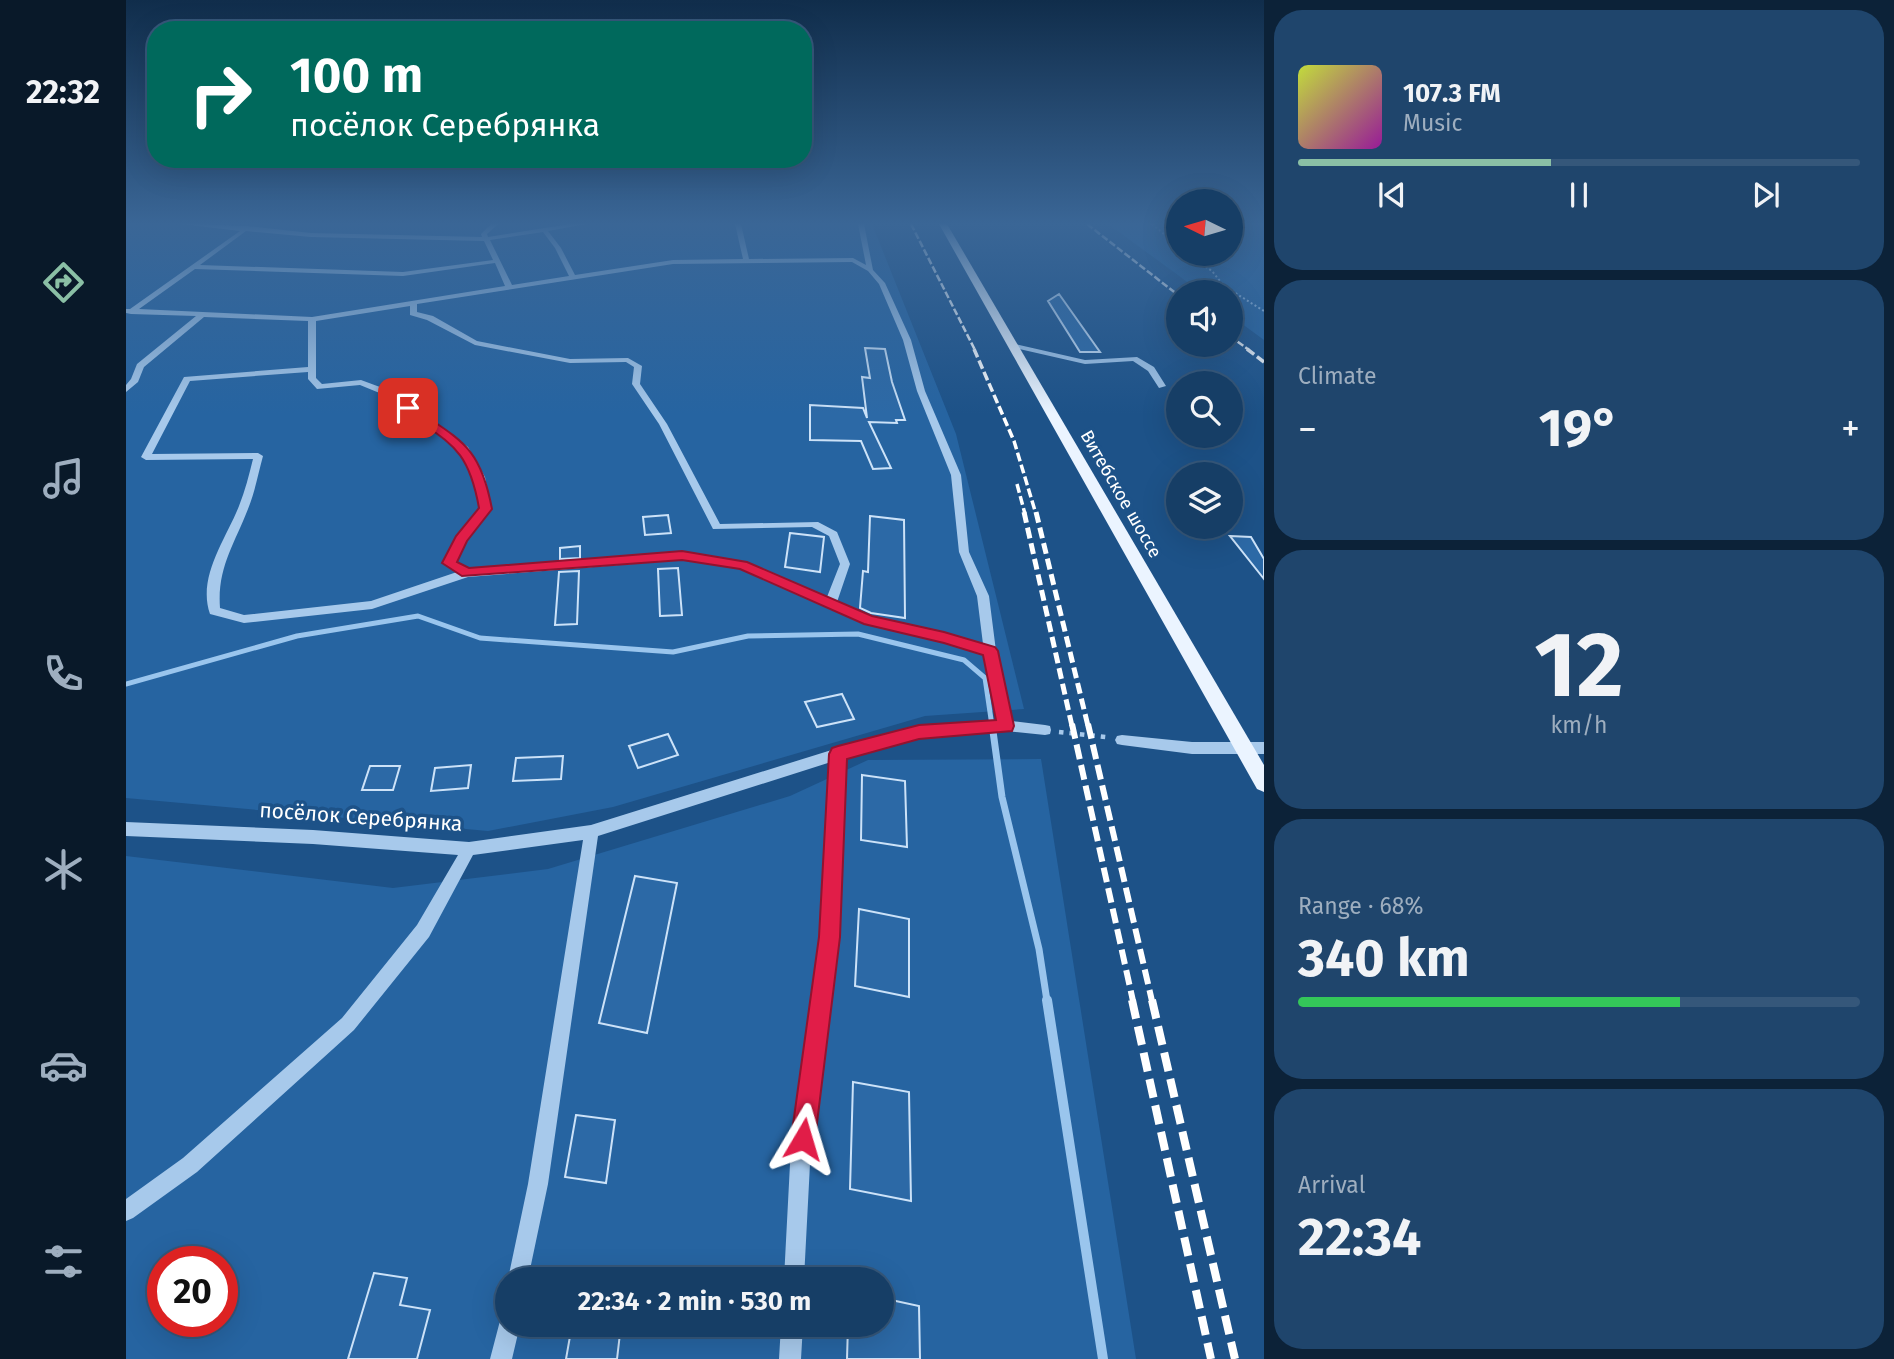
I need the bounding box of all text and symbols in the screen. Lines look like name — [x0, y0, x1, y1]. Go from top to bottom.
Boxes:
text: 100 m — [290, 46, 423, 105]
icon: right — [175, 49, 266, 140]
text: 22:32 — [26, 73, 100, 111]
text: 107.3 FM — [1403, 78, 1501, 109]
text: посёлок Серебрянка — [290, 106, 600, 144]
text: Music — [1403, 109, 1463, 137]
icon: previous — [1373, 176, 1411, 214]
icon: pause — [1560, 176, 1598, 214]
icon: next — [1747, 176, 1785, 214]
north arrow — [1166, 189, 1242, 266]
map controls — [1166, 189, 1243, 539]
icon: directions — [39, 258, 88, 307]
button: sound — [1166, 280, 1243, 357]
text: Climate — [1298, 362, 1377, 390]
button: search — [1166, 371, 1243, 448]
pin — [378, 378, 438, 438]
icon: arrive — [389, 389, 427, 427]
text: 19° — [1539, 397, 1619, 460]
text: − — [1298, 406, 1317, 452]
text: + — [1841, 406, 1860, 452]
street label: Витебское шоссе — [1076, 426, 1166, 562]
icon: music — [39, 454, 88, 503]
button: layers — [1166, 462, 1243, 539]
text: 12 — [1534, 611, 1624, 720]
icon: phone — [39, 649, 88, 698]
text: km/h — [1551, 711, 1607, 739]
street label: посёлок Серебрянка — [259, 797, 463, 837]
icon: climate — [39, 845, 88, 894]
text: Range · 68% — [1298, 892, 1423, 920]
text: 340 km — [1298, 927, 1470, 990]
icon: car — [39, 1041, 88, 1090]
position arrow — [766, 1102, 840, 1176]
text: Arrival — [1298, 1171, 1365, 1199]
text: 22:34 — [1298, 1206, 1421, 1269]
icon: filters — [39, 1237, 88, 1286]
speed limit sign: 20 — [147, 1246, 238, 1337]
text: 22:34 · 2 min · 530 m — [578, 1286, 811, 1317]

